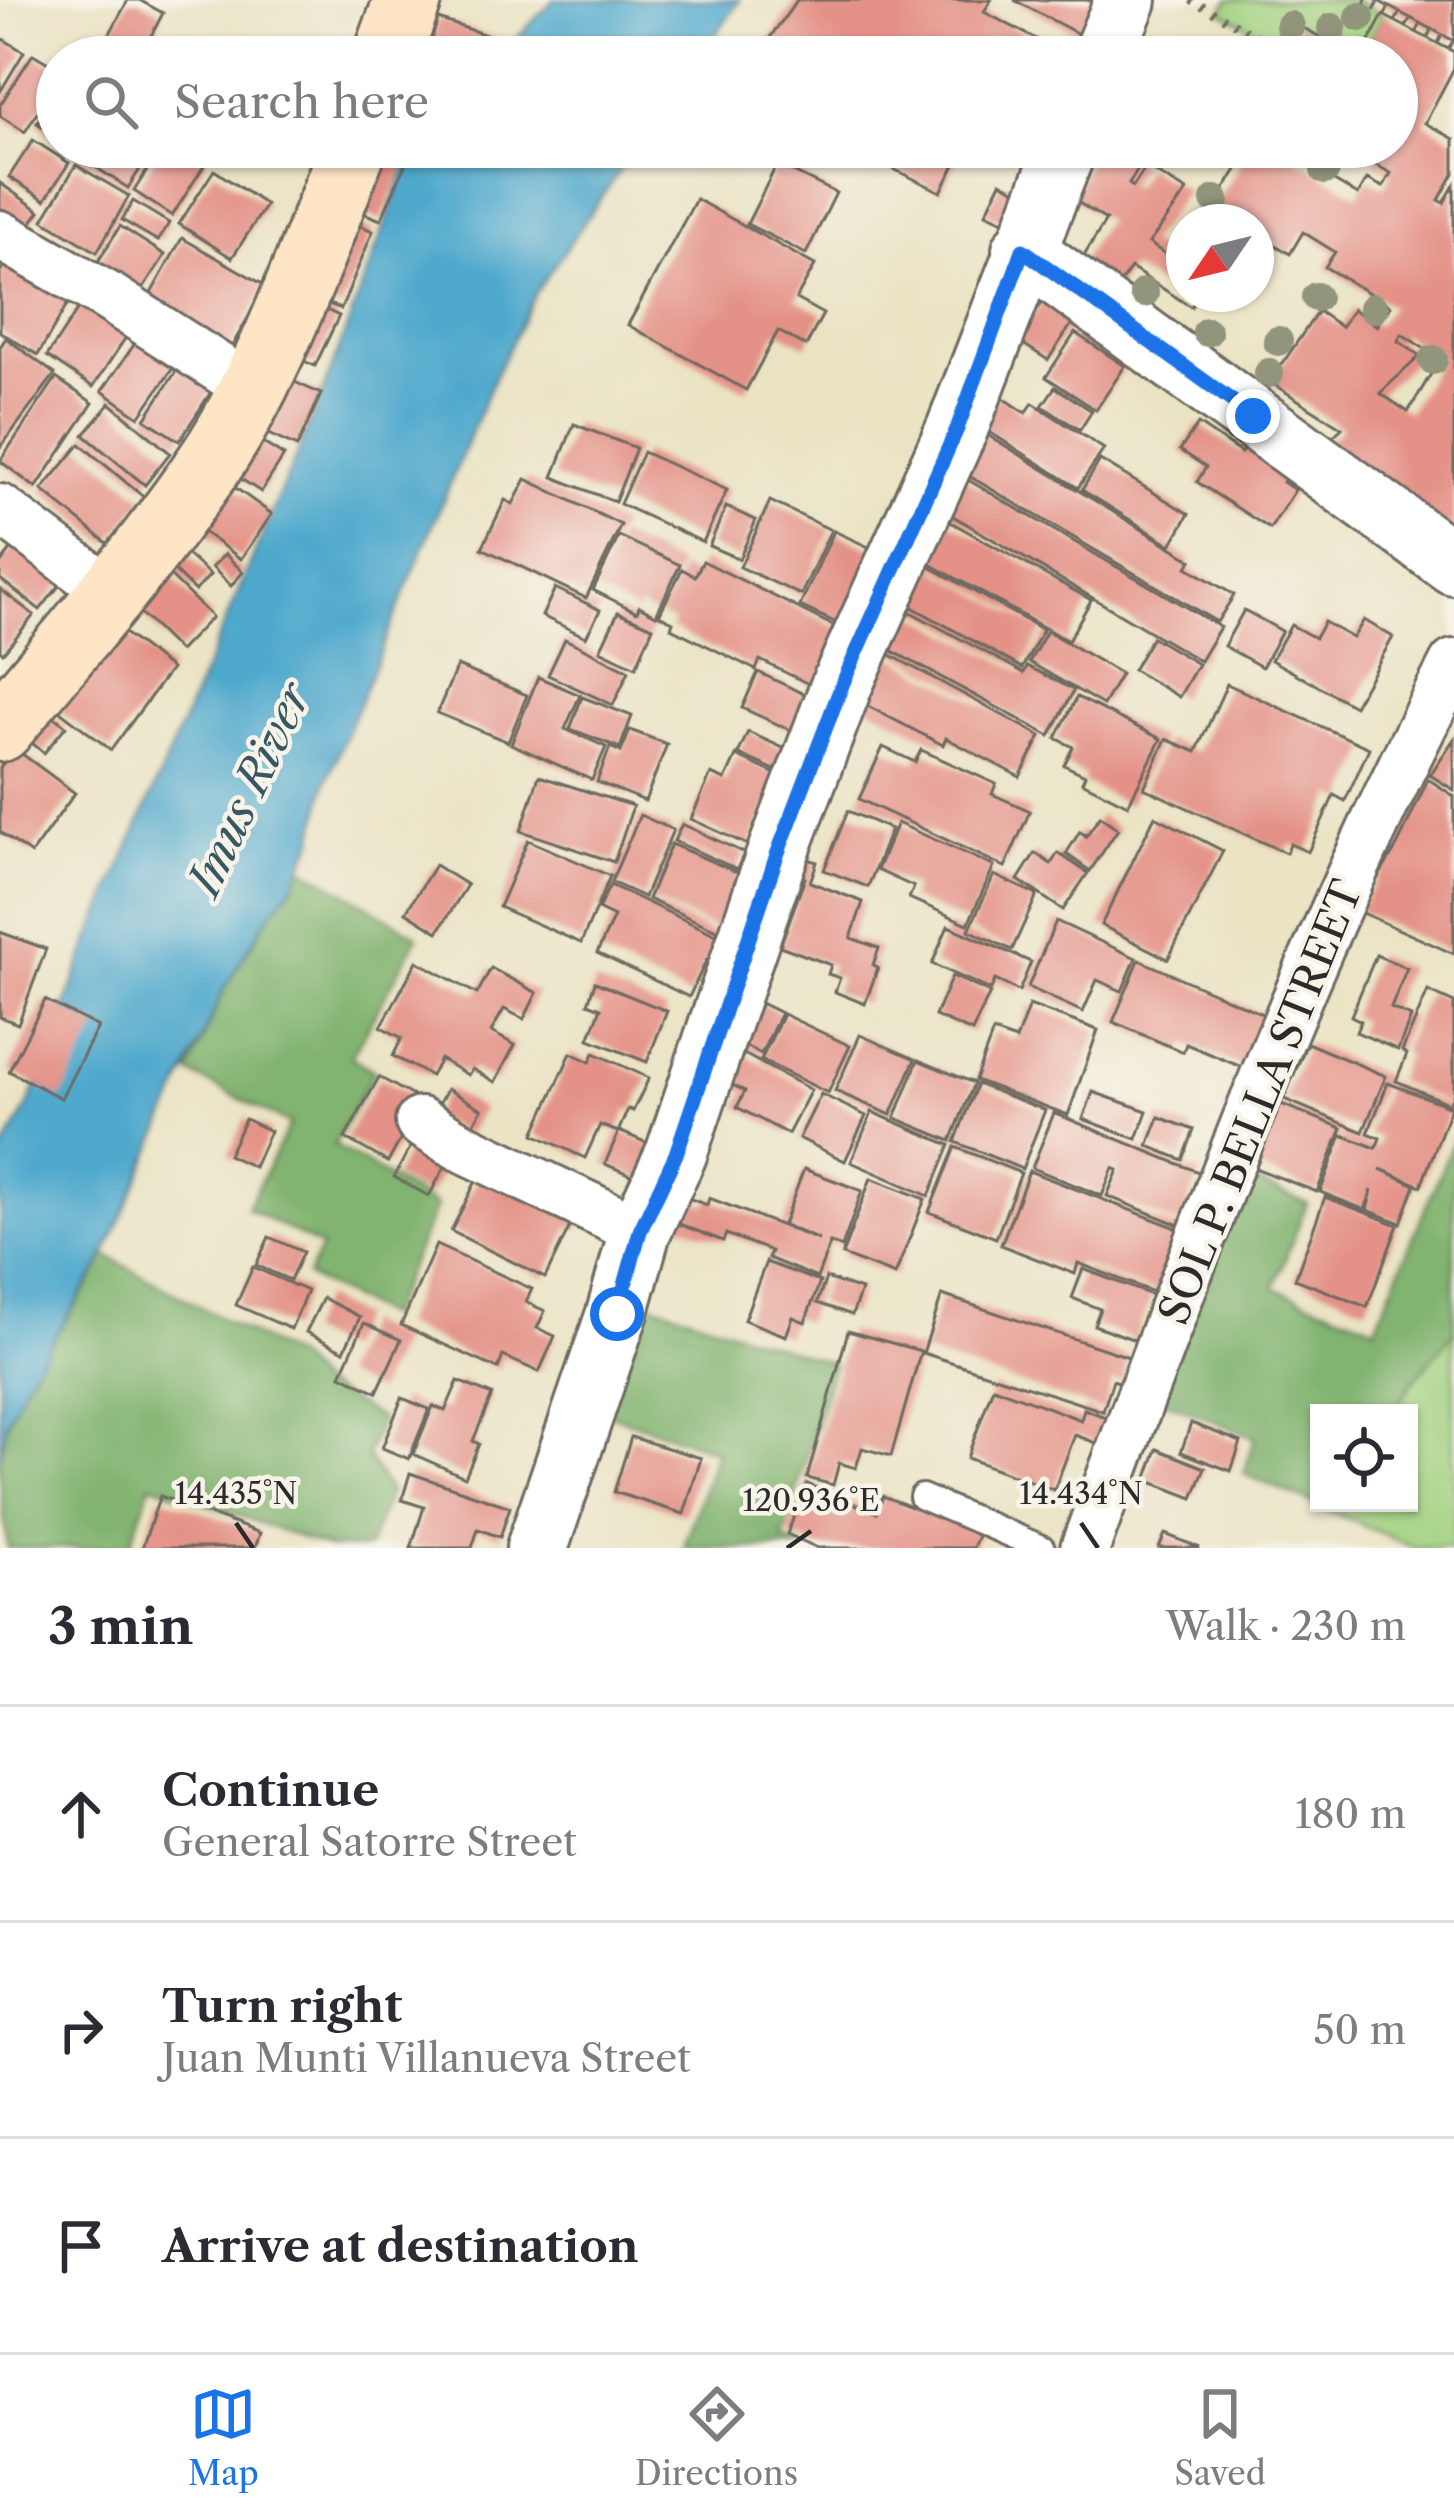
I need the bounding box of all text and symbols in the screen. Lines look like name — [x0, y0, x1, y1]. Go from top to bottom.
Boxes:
search box — [36, 36, 1418, 168]
icon: search — [78, 69, 144, 135]
text: Search here — [174, 74, 429, 130]
north arrow — [1166, 204, 1274, 312]
route end — [1226, 389, 1280, 443]
water label: Imus River — [174, 672, 323, 907]
street label: SOL P. BELLA STREET — [1147, 872, 1373, 1332]
route start — [590, 1287, 644, 1341]
map controls — [1310, 1404, 1418, 1512]
button: locate — [1310, 1404, 1418, 1512]
text: 14.435°N — [175, 1475, 297, 1512]
text: 14.434°N — [1019, 1475, 1143, 1512]
text: 120.936°E — [742, 1482, 880, 1519]
text: 3 min — [48, 1595, 194, 1657]
text: Walk · 230 m — [1166, 1602, 1406, 1650]
text: Continue — [162, 1762, 379, 1818]
icon: ahead — [48, 1781, 114, 1847]
text: 180 m — [1295, 1790, 1406, 1838]
text: General Satorre Street — [162, 1818, 577, 1866]
text: Turn right — [162, 1978, 402, 2034]
icon: right — [48, 1997, 114, 2063]
text: 50 m — [1313, 2006, 1406, 2054]
text: Juan Munti Villanueva Street — [162, 2034, 691, 2082]
icon: arrive — [48, 2213, 114, 2279]
text: Arrive at destination — [162, 2218, 639, 2274]
tab: Map — [188, 2381, 259, 2494]
tab: Directions — [635, 2381, 798, 2494]
tab: Saved — [1174, 2381, 1266, 2494]

